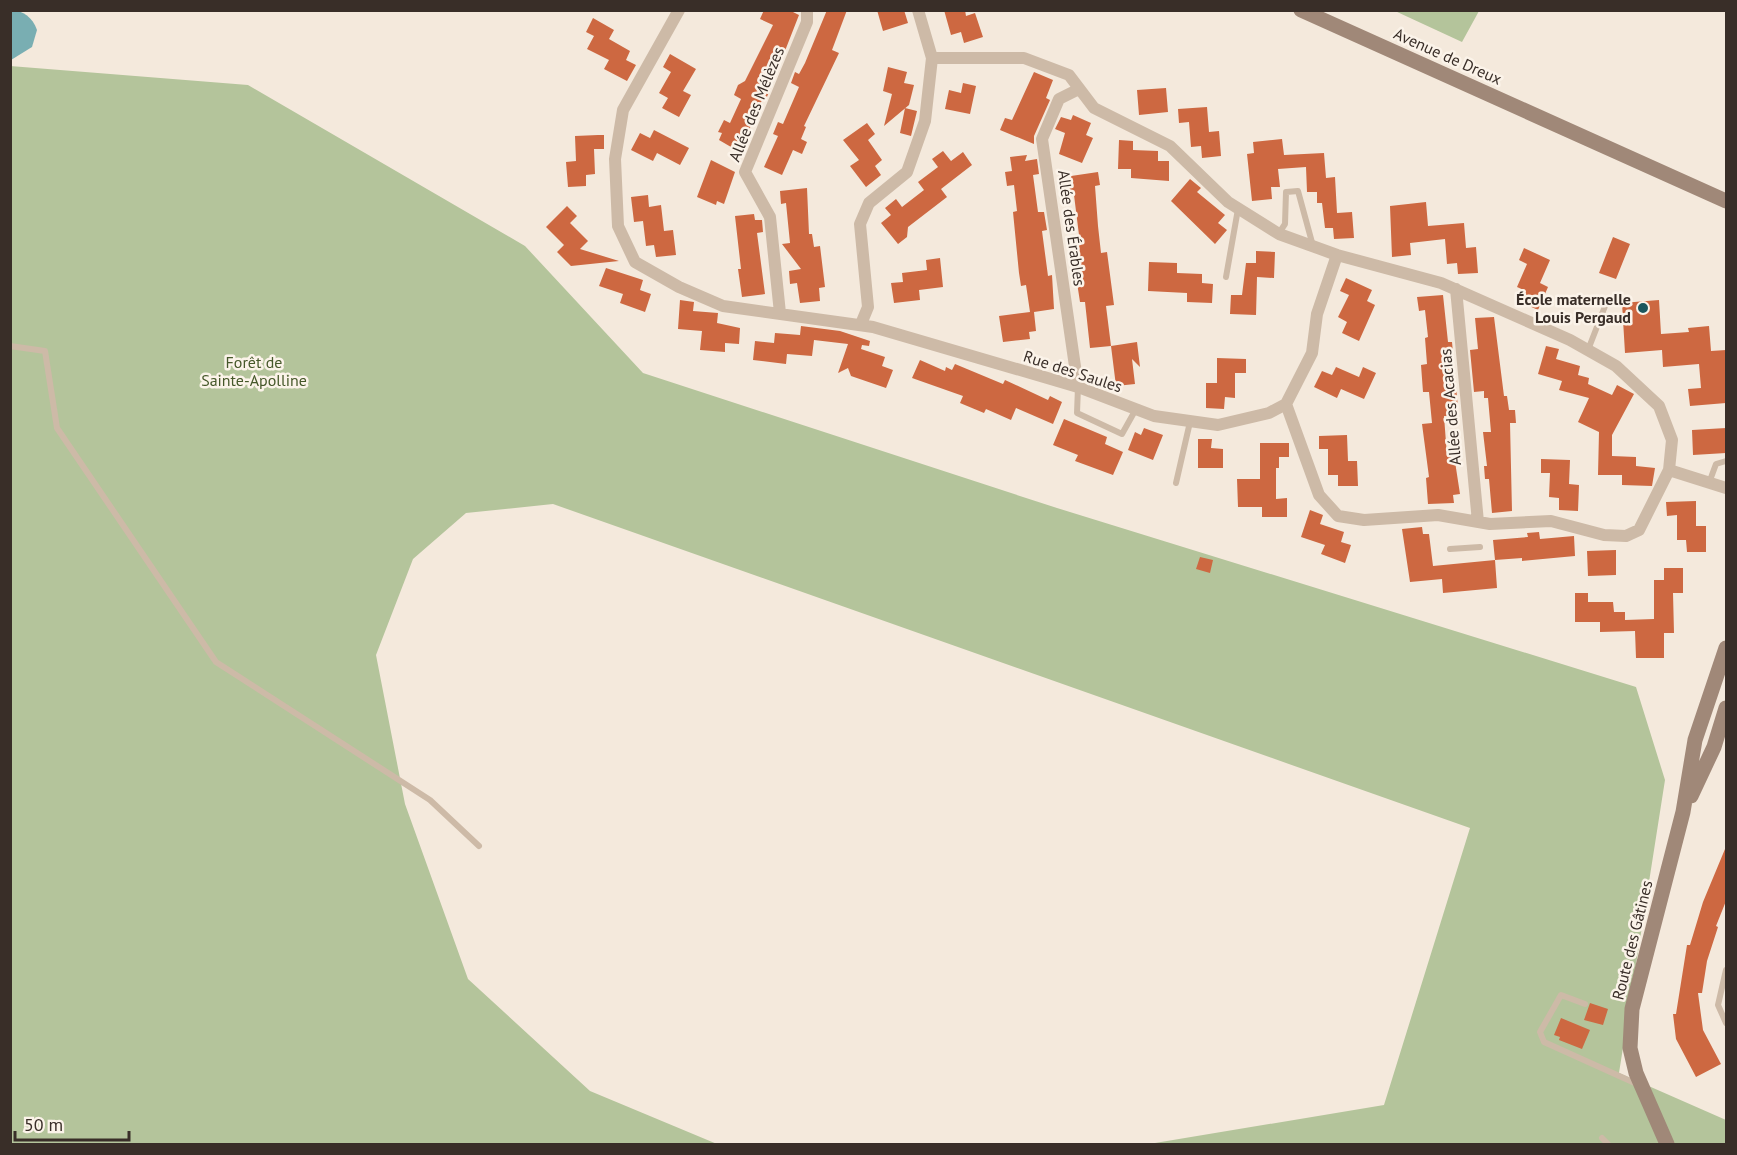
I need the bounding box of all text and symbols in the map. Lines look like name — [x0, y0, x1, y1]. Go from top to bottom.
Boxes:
street label: Avenue de Dreux — [1391, 23, 1505, 89]
street label: Allée des Mélèzes — [724, 43, 788, 164]
street label: Allée des Érables — [1054, 169, 1090, 288]
place label: École maternelle Louis Pergaud — [1516, 289, 1631, 327]
marker: École maternelle Louis Pergaud — [1636, 301, 1650, 315]
street label: Rue des Saules — [1021, 346, 1125, 396]
street label: Allée des Acacias — [1435, 348, 1465, 466]
park label: Forêt de Sainte-Apolline — [201, 352, 307, 390]
street label: Route des Gâtines — [1607, 878, 1657, 1002]
scale bar — [15, 1104, 129, 1142]
text: 50 m — [24, 1113, 63, 1136]

